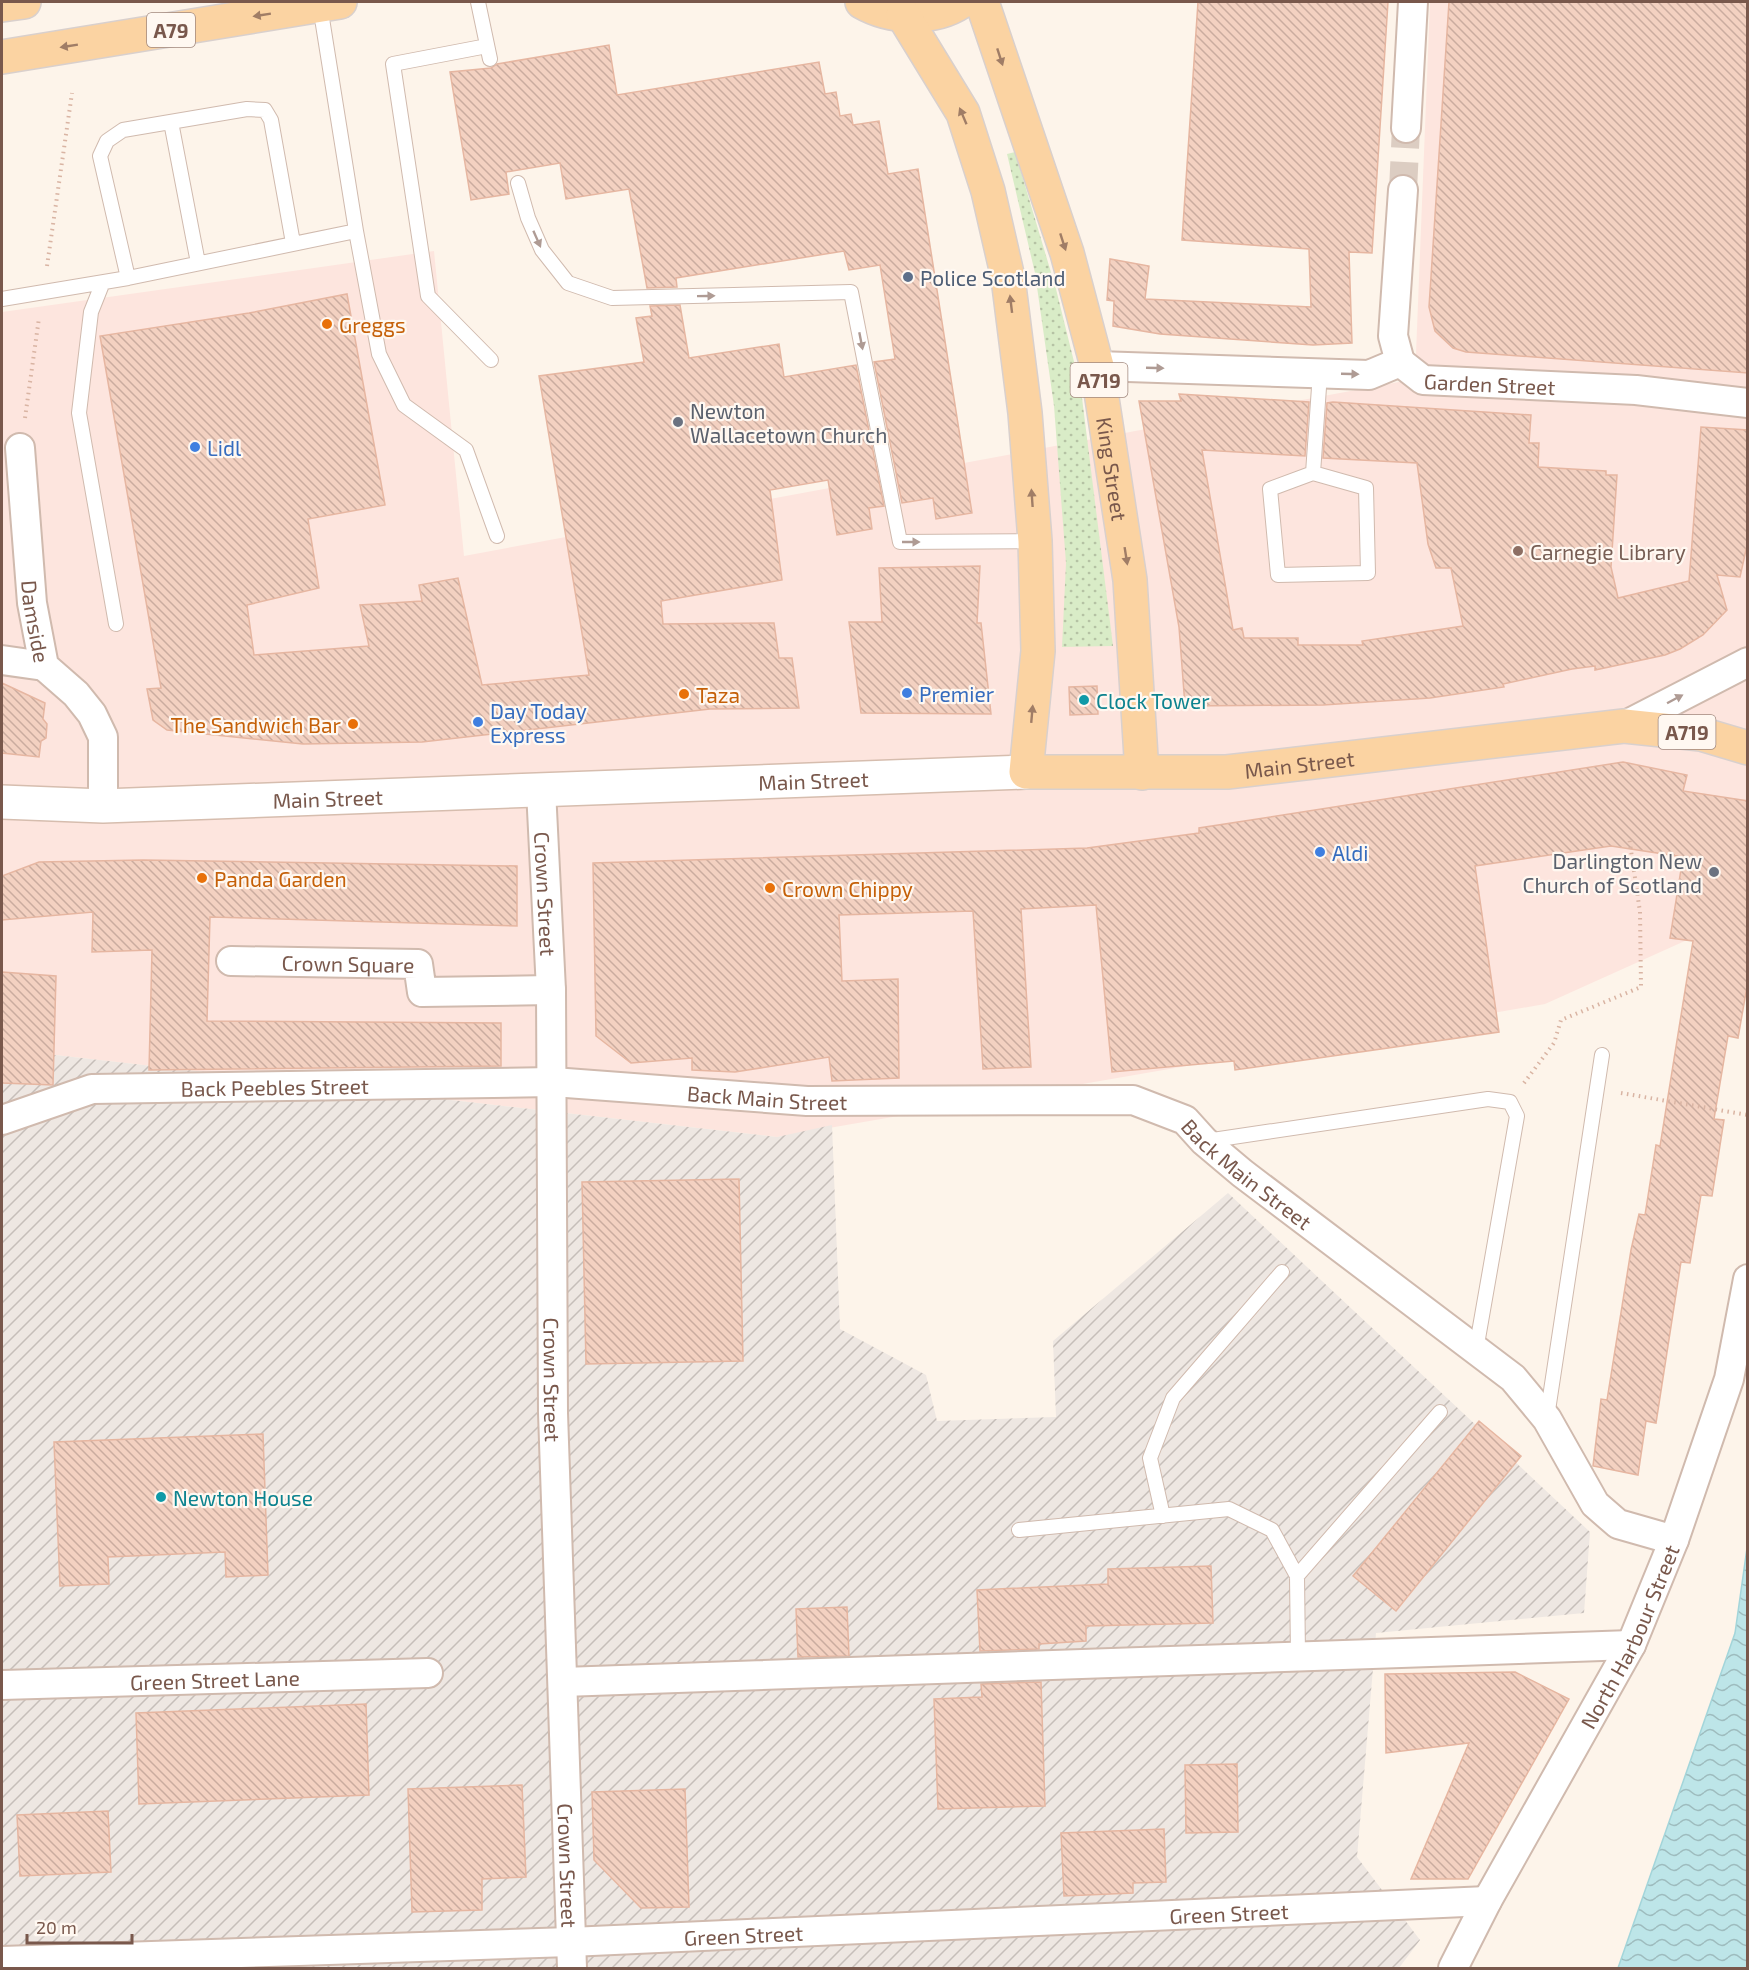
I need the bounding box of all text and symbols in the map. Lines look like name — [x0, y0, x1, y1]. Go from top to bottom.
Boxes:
one-way arrow — [252, 11, 271, 20]
road number: A79 — [147, 13, 195, 47]
one-way arrow — [60, 42, 79, 51]
one-way arrow — [996, 48, 1005, 66]
one-way arrow — [958, 106, 968, 124]
one-way arrow — [533, 230, 542, 247]
one-way arrow — [1059, 233, 1069, 251]
place label: Police Scotland — [920, 265, 1066, 290]
marker: Police Scotland — [901, 270, 915, 284]
one-way arrow — [697, 291, 716, 301]
one-way arrow — [1007, 295, 1016, 314]
place label: Greggs — [339, 312, 406, 337]
marker: Greggs — [320, 317, 334, 331]
one-way arrow — [857, 332, 866, 351]
road number: A719 — [1070, 363, 1128, 397]
one-way arrow — [1146, 363, 1165, 372]
street label: Garden Street — [1423, 368, 1556, 399]
one-way arrow — [1341, 370, 1360, 379]
place label: Newton Wallacetown Church — [690, 398, 887, 447]
marker: Newton Wallacetown Church — [671, 415, 685, 429]
street label: King Street — [1093, 415, 1133, 522]
place label: Lidl — [207, 435, 242, 460]
marker: Lidl — [188, 440, 202, 454]
one-way arrow — [1027, 488, 1037, 507]
one-way arrow — [902, 537, 921, 547]
place label: Carnegie Library — [1530, 539, 1686, 564]
marker: Carnegie Library — [1511, 544, 1525, 558]
one-way arrow — [1122, 546, 1131, 565]
street label: Damside — [18, 579, 56, 664]
place label: Premier — [919, 681, 995, 706]
place label: Taza — [696, 682, 740, 707]
marker: Premier — [900, 686, 914, 700]
marker: Taza — [677, 687, 691, 701]
place label: Clock Tower — [1096, 688, 1210, 713]
marker: Clock Tower — [1077, 693, 1091, 707]
one-way arrow — [1667, 694, 1684, 704]
place label: Day Today Express — [490, 698, 587, 747]
one-way arrow — [1027, 704, 1037, 723]
place label: The Sandwich Bar — [170, 712, 342, 737]
marker: Day Today Express — [471, 715, 485, 729]
road number: A719 — [1658, 715, 1716, 749]
marker: The Sandwich Bar — [346, 717, 360, 731]
street label: Main Street — [1243, 745, 1356, 782]
street label: Main Street — [758, 765, 869, 794]
street label: Main Street — [272, 783, 383, 812]
street label: Crown Street — [531, 831, 562, 957]
place label: Aldi — [1332, 840, 1369, 865]
marker: Aldi — [1313, 845, 1327, 859]
place label: Darlington New Church of Scotland — [1523, 848, 1702, 897]
marker: Darlington New Church of Scotland — [1707, 865, 1721, 879]
place label: Panda Garden — [214, 866, 347, 891]
marker: Panda Garden — [195, 871, 209, 885]
place label: Crown Chippy — [782, 876, 913, 901]
marker: Crown Chippy — [763, 881, 777, 895]
street label: Crown Square — [281, 949, 415, 976]
street label: Back Peebles Street — [181, 1072, 369, 1100]
street label: Back Main Street — [686, 1080, 847, 1114]
street label: Back Main Street — [1177, 1113, 1317, 1234]
street label: Crown Street — [540, 1317, 566, 1442]
place label: Newton House — [173, 1485, 313, 1510]
marker: Newton House — [154, 1490, 168, 1504]
street label: North Harbour Street — [1574, 1541, 1683, 1733]
street label: Green Street Lane — [130, 1664, 300, 1694]
street label: Crown Street — [554, 1803, 583, 1928]
street label: Green Street — [1169, 1897, 1289, 1928]
scale bar — [27, 1907, 132, 1945]
text: 20 m — [36, 1916, 77, 1938]
street label: Green Street — [683, 1919, 804, 1949]

